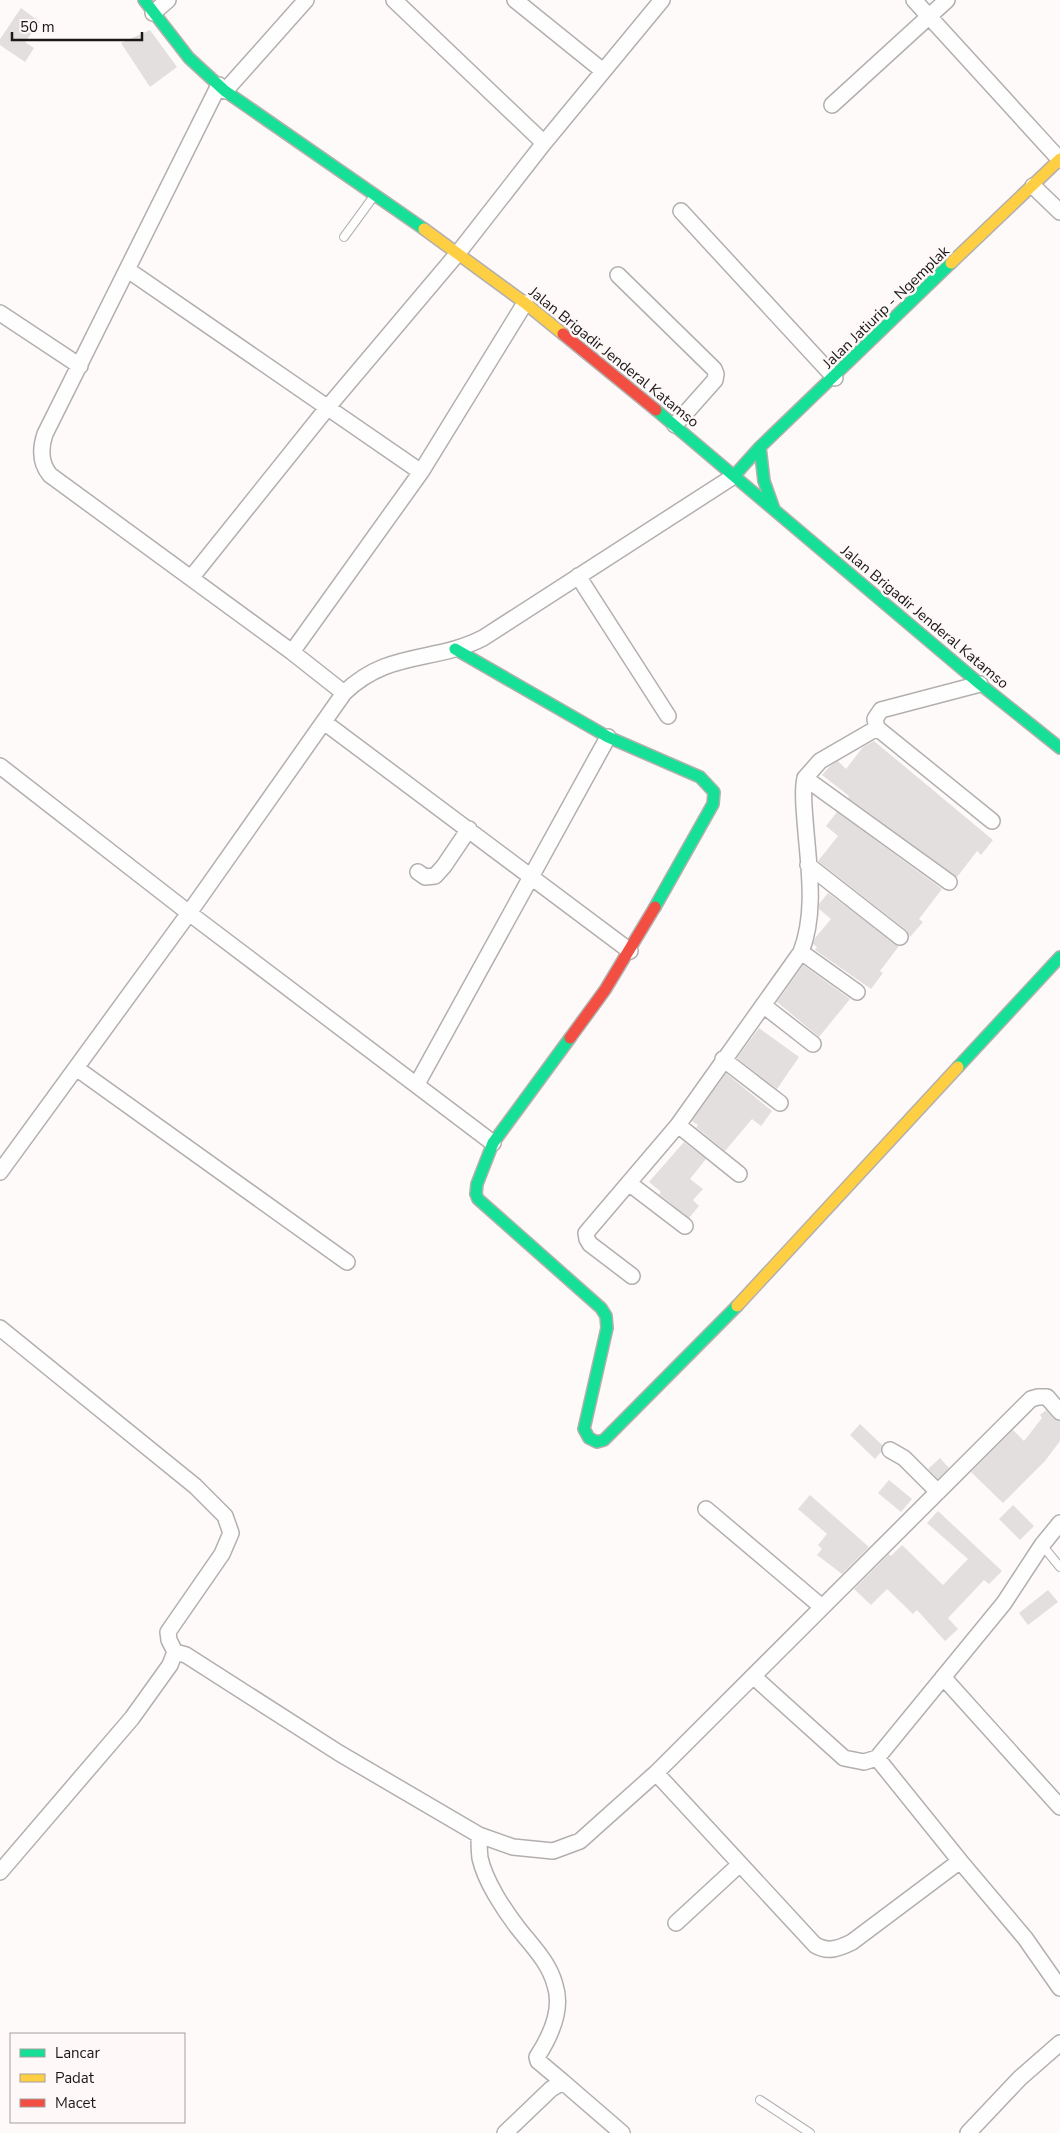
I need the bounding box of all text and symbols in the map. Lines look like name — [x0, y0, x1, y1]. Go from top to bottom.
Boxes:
scale bar — [12, 10, 142, 42]
text: 50 m — [20, 17, 55, 37]
street label: Jalan Jatiurip - Ngemplak — [818, 241, 954, 373]
street label: Jalan Brigadir Jenderal Katamso — [524, 281, 703, 432]
street label: Jalan Brigadir Jenderal Katamso — [836, 540, 1013, 693]
legend — [10, 2033, 185, 2123]
text: Lancar — [55, 2043, 100, 2063]
text: Padat — [55, 2068, 95, 2088]
text: Macet — [55, 2093, 97, 2113]

